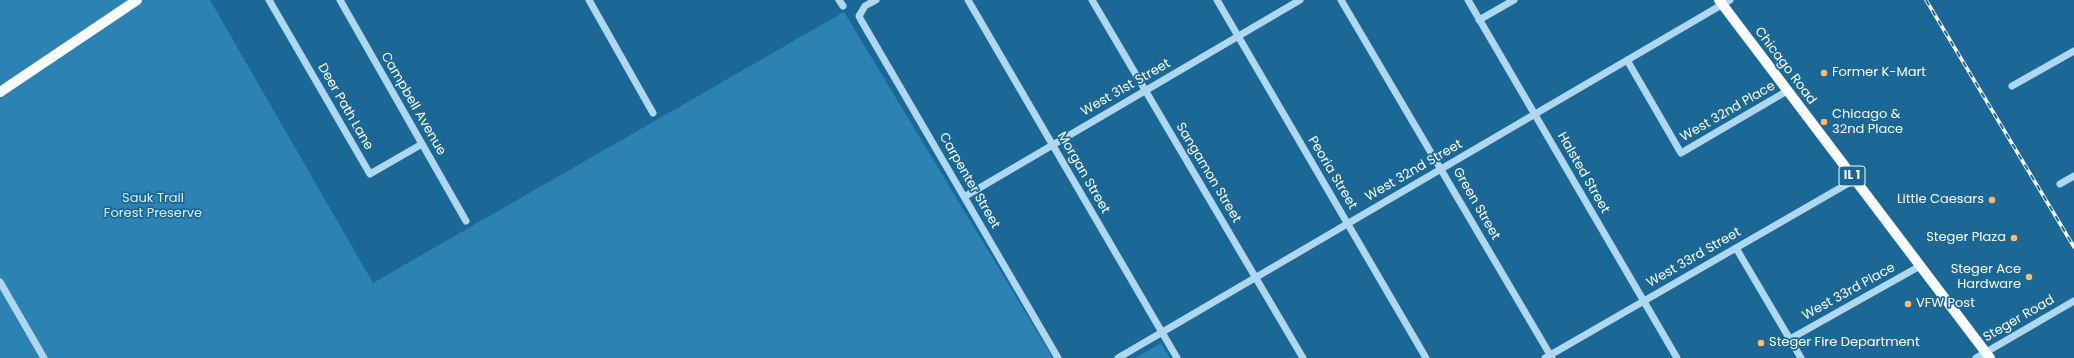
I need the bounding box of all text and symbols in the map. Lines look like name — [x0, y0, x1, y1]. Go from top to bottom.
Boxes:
street label: Chicago Road — [1751, 24, 1819, 108]
street label: Campbell Avenue — [377, 50, 449, 158]
street label: West 31st Street — [1079, 56, 1173, 120]
street label: Deer Path Lane — [314, 61, 376, 153]
place label: Former K-Mart — [1832, 65, 1926, 81]
marker: Former K-Mart — [1819, 68, 1829, 78]
street label: West 32nd Place — [1678, 79, 1778, 145]
place label: Chicago & 32nd Place — [1832, 107, 1903, 138]
marker: Chicago & 32nd Place — [1819, 117, 1829, 127]
street label: Sangamon Street — [1172, 120, 1244, 226]
street label: Morgan Street — [1053, 129, 1113, 217]
street label: Carpenter Street — [935, 130, 1003, 232]
street label: Halsted Street — [1554, 130, 1612, 216]
street label: Peoria Street — [1304, 134, 1360, 212]
street label: West 32nd Street — [1363, 137, 1465, 205]
street label: Green Street — [1449, 165, 1503, 243]
road number: IL 1 — [1839, 166, 1865, 186]
park label: Sauk Trail Forest Preserve — [104, 191, 202, 222]
place label: Little Caesars — [1897, 192, 1984, 208]
marker: Little Caesars — [1987, 195, 1997, 205]
street label: West 33rd Street — [1644, 225, 1744, 291]
place label: Steger Plaza — [1926, 230, 2006, 246]
marker: Steger Plaza — [2009, 233, 2019, 243]
street label: West 33rd Place — [1800, 260, 1898, 324]
place label: Steger Ace Hardware — [1951, 262, 2021, 293]
marker: Steger Ace Hardware — [2024, 272, 2034, 282]
street label: Steger Road — [1981, 292, 2057, 346]
place label: VFW Post — [1916, 296, 1975, 312]
marker: VFW Post — [1903, 299, 1913, 309]
place label: Steger Fire Department — [1769, 335, 1920, 351]
marker: Steger Fire Department — [1756, 338, 1766, 348]

